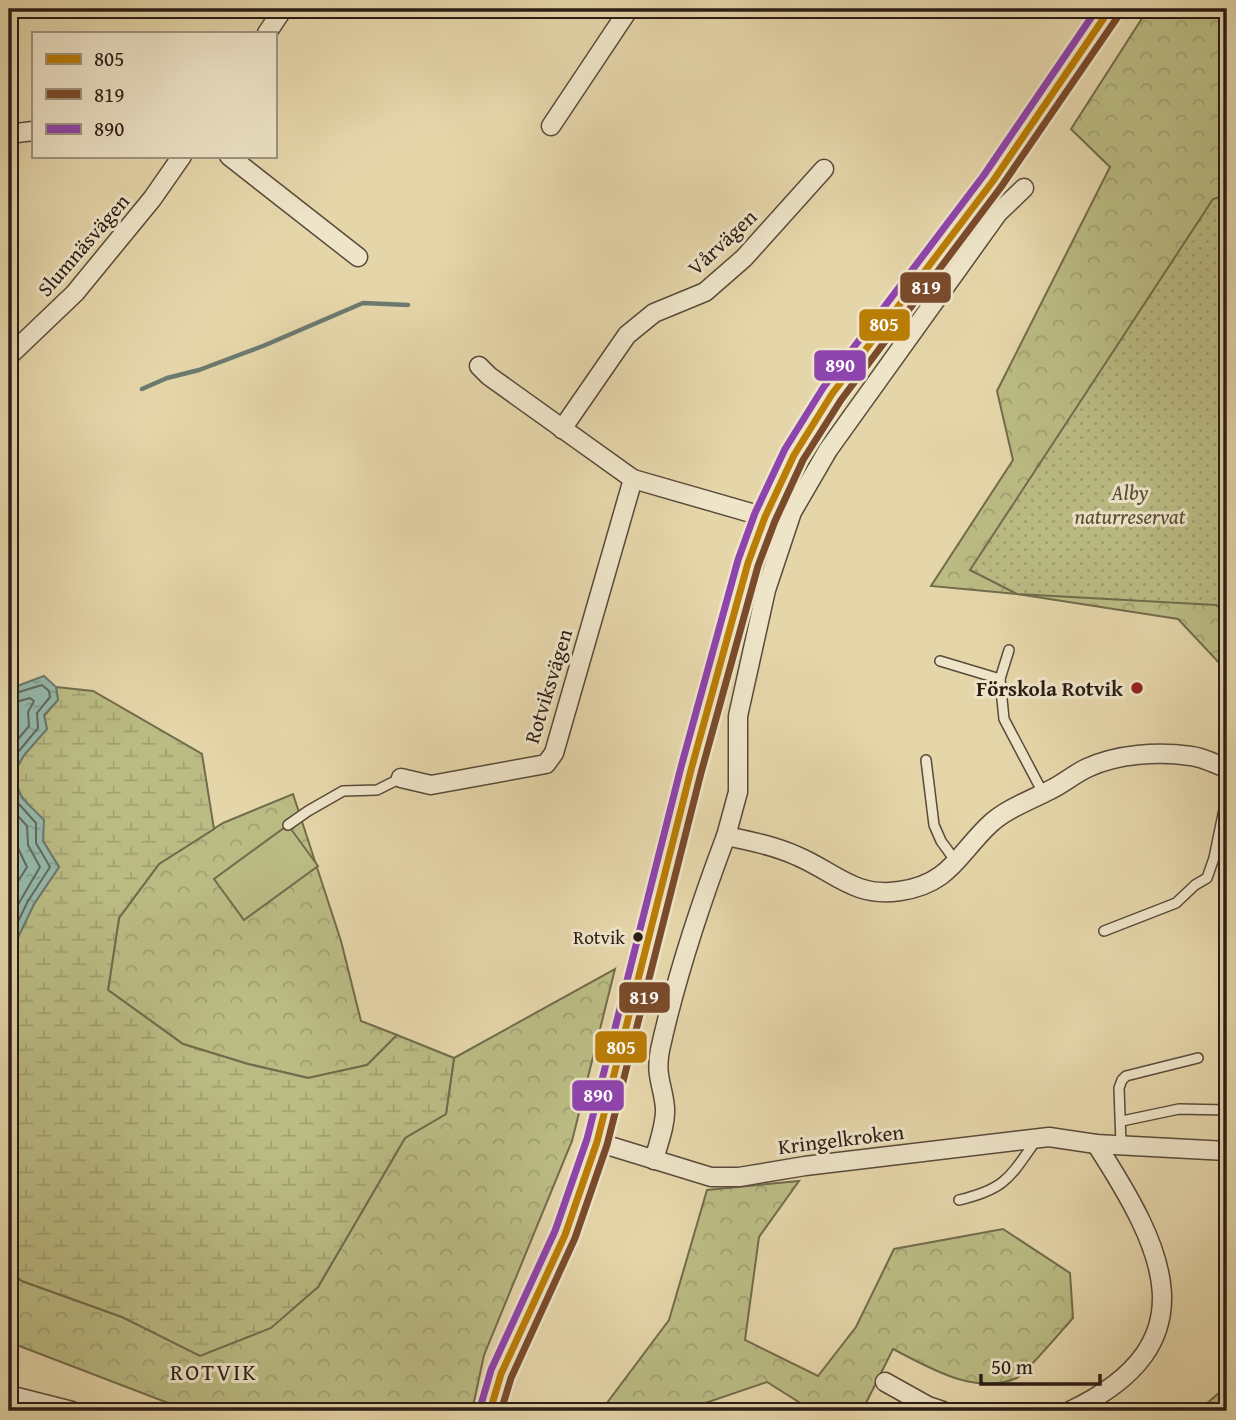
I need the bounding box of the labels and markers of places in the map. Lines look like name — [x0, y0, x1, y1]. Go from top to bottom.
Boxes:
place label: Förskola Rotvik — [976, 673, 1124, 704]
marker: Förskola Rotvik — [1129, 680, 1145, 696]
place label: Rotvik — [573, 923, 625, 951]
marker: Rotvik — [631, 930, 645, 944]

